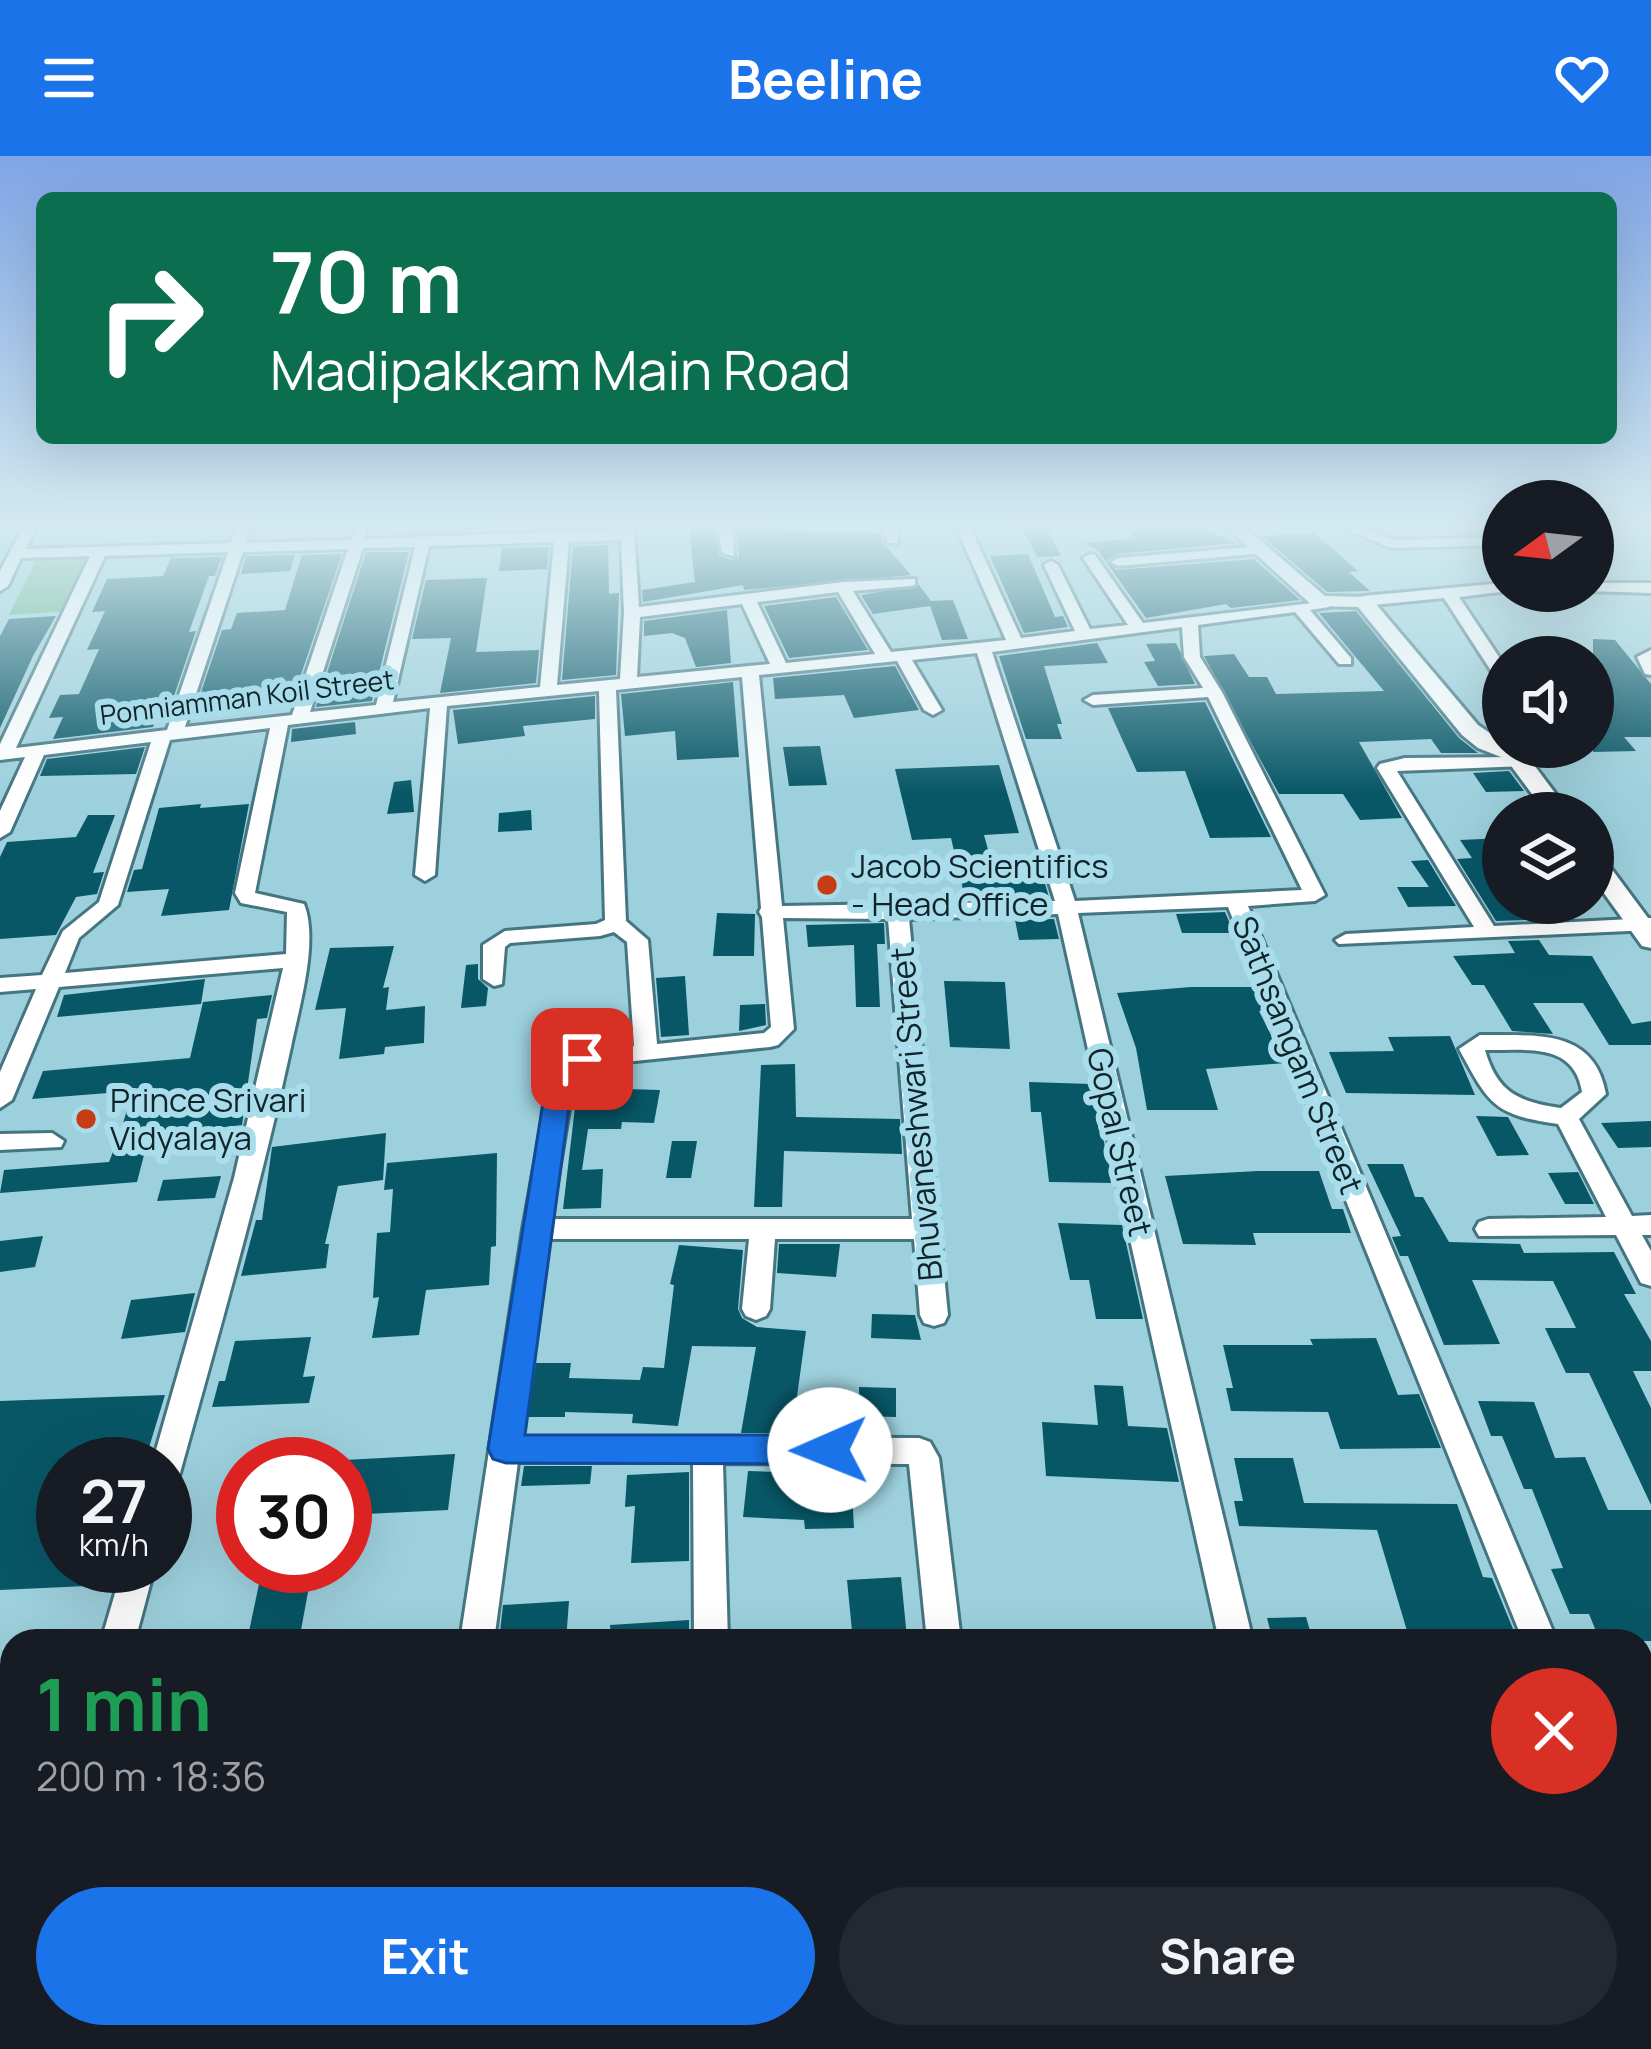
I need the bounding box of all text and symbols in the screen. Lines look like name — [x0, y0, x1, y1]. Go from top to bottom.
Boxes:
text: Beeline — [728, 41, 923, 115]
icon: menu — [36, 45, 102, 111]
icon: heart — [1549, 45, 1615, 111]
text: 70 m — [270, 223, 462, 338]
icon: right — [72, 240, 228, 396]
text: Madipakkam Main Road — [270, 332, 851, 406]
north arrow — [1482, 480, 1614, 612]
map controls — [1482, 480, 1614, 924]
button: sound — [1482, 636, 1614, 768]
street label: Ponniamman Koil Street — [98, 660, 396, 733]
button: layers — [1482, 792, 1614, 924]
place label: Jacob Scientifics - Head Office — [851, 843, 1109, 926]
marker: Jacob Scientifics - Head Office — [814, 872, 840, 898]
street label: Sathsangam Street — [1222, 909, 1375, 1201]
street label: Bhuvaneshwari Street — [878, 945, 953, 1283]
pin — [531, 1008, 633, 1110]
icon: arrive — [549, 1026, 615, 1092]
street label: Gopal Street — [1077, 1043, 1164, 1240]
place label: Prince Srivari Vidyalaya — [110, 1077, 306, 1160]
marker: Prince Srivari Vidyalaya — [73, 1106, 99, 1132]
position arrow — [767, 1387, 893, 1513]
speed limit sign: 30 — [216, 1437, 372, 1593]
text: 27 — [80, 1459, 148, 1541]
text: km/h — [79, 1524, 149, 1565]
text: 1 min — [36, 1654, 212, 1753]
button: close — [1491, 1668, 1617, 1794]
text: 200 m · 18:36 — [36, 1749, 266, 1803]
button: Exit — [36, 1887, 815, 2025]
button: Share — [839, 1887, 1617, 2025]

